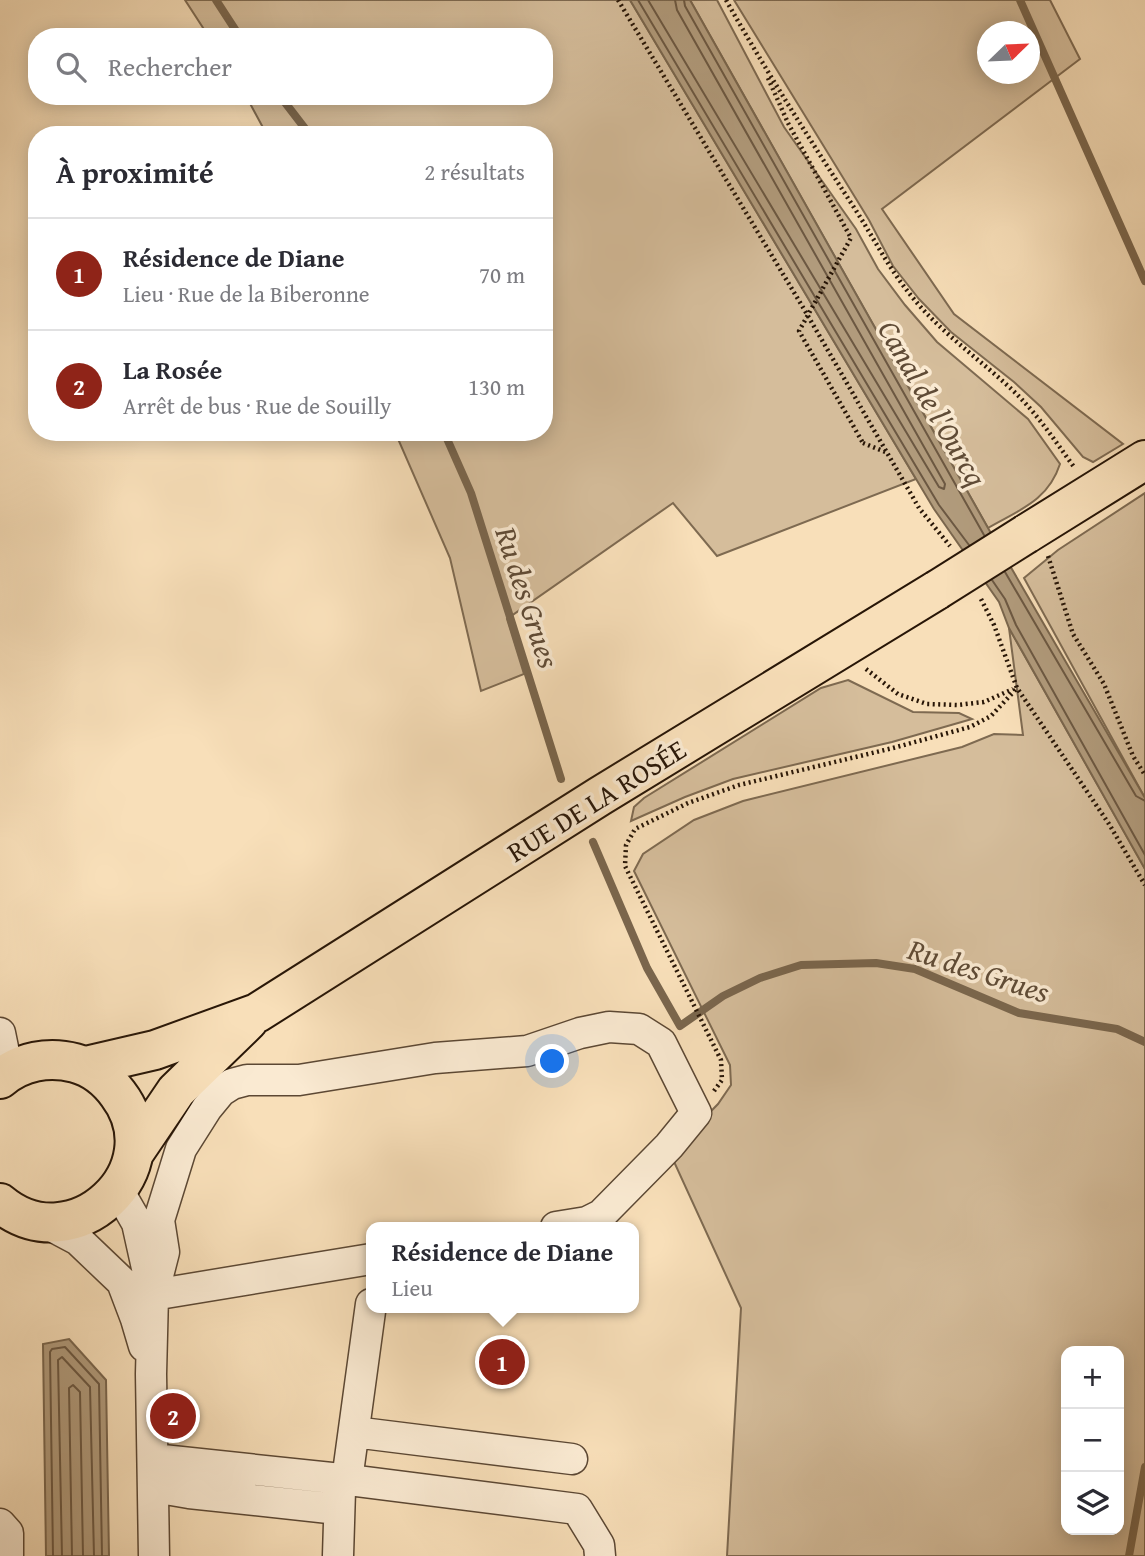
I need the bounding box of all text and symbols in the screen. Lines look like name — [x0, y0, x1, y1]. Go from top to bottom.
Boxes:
north arrow — [977, 21, 1040, 84]
search box — [28, 28, 553, 105]
text: Rechercher — [108, 47, 232, 86]
icon: search — [52, 48, 90, 86]
text: À proximité — [56, 150, 214, 194]
text: 2 résultats — [424, 155, 525, 188]
text: Résidence de Diane — [123, 238, 345, 277]
text: 1 — [73, 258, 85, 291]
text: 70 m — [479, 258, 525, 291]
text: Lieu · Rue de la Biberonne — [123, 277, 370, 310]
water label: Canal de l'Ourcq — [868, 312, 999, 495]
text: La Rosée — [123, 350, 222, 389]
text: 2 — [73, 370, 85, 403]
text: 130 m — [468, 370, 525, 403]
text: Arrêt de bus · Rue de Souilly — [123, 389, 391, 422]
water label: Ru des Grues — [484, 520, 572, 673]
street label: RUE DE LA ROSÉE — [499, 729, 693, 871]
water label: Ru des Grues — [902, 926, 1055, 1014]
your location — [535, 1044, 569, 1078]
popup — [366, 1222, 639, 1313]
text: Résidence de Diane — [392, 1232, 613, 1271]
text: Lieu — [392, 1271, 433, 1304]
pin: 1 — [479, 1336, 525, 1388]
map controls — [1061, 1346, 1124, 1535]
button: + — [1061, 1346, 1124, 1409]
pin: 2 — [150, 1390, 196, 1442]
button: − — [1061, 1409, 1124, 1472]
button: layers — [1061, 1472, 1124, 1535]

